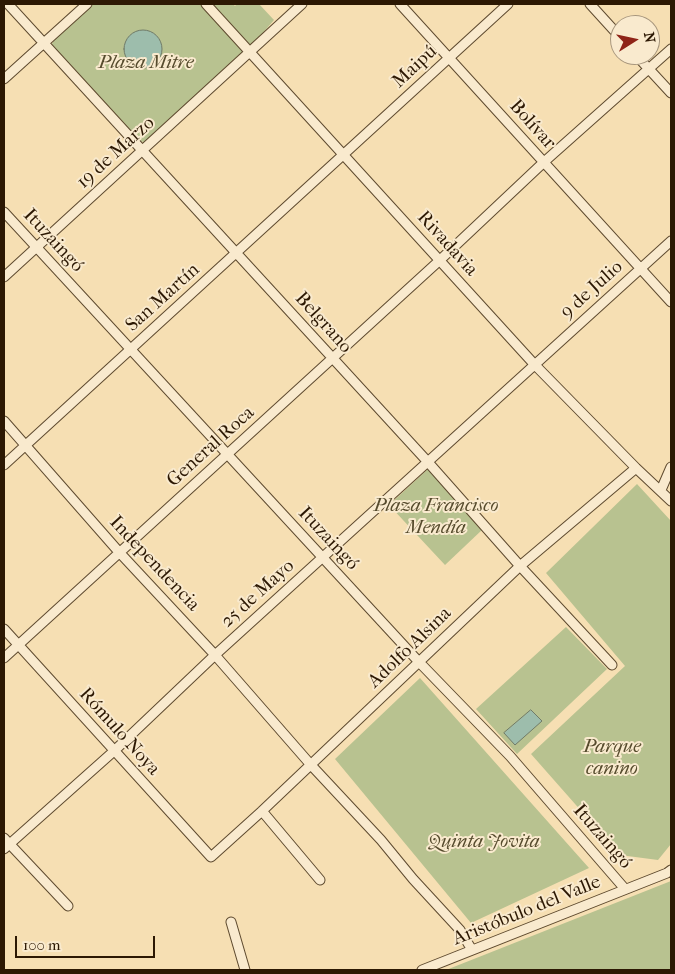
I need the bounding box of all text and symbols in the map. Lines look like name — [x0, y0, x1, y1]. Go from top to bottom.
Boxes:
north arrow — [610, 15, 660, 65]
text: N — [640, 31, 659, 44]
street label: Maipú — [388, 41, 442, 93]
park label: Plaza Mitre — [98, 52, 194, 74]
street label: Bolívar — [504, 96, 560, 154]
street label: 19 de Marzo — [72, 112, 160, 194]
street label: Ituzaingó — [18, 205, 88, 277]
street label: Rivadavia — [412, 207, 482, 281]
street label: 9 de Julio — [556, 256, 628, 324]
street label: San Martín — [121, 259, 205, 337]
street label: Belgrano — [290, 288, 356, 358]
street label: General Roca — [163, 402, 259, 492]
park label: Plaza Francisco Mendía — [374, 495, 498, 539]
street label: Ituzaingó — [293, 503, 363, 575]
street label: Independencia — [104, 512, 204, 616]
street label: 25 de Mayo — [217, 555, 299, 633]
street label: Adolfo Alsina — [364, 603, 456, 693]
street label: Rómulo Noya — [74, 683, 164, 781]
park label: Parque canino — [583, 736, 641, 780]
street label: Ituzaingó — [568, 800, 636, 874]
park label: Quinta Jovita — [428, 831, 540, 853]
street label: Aristóbulo del Valle — [450, 871, 604, 951]
scale bar — [18, 926, 158, 958]
text: 100 m — [23, 936, 61, 954]

